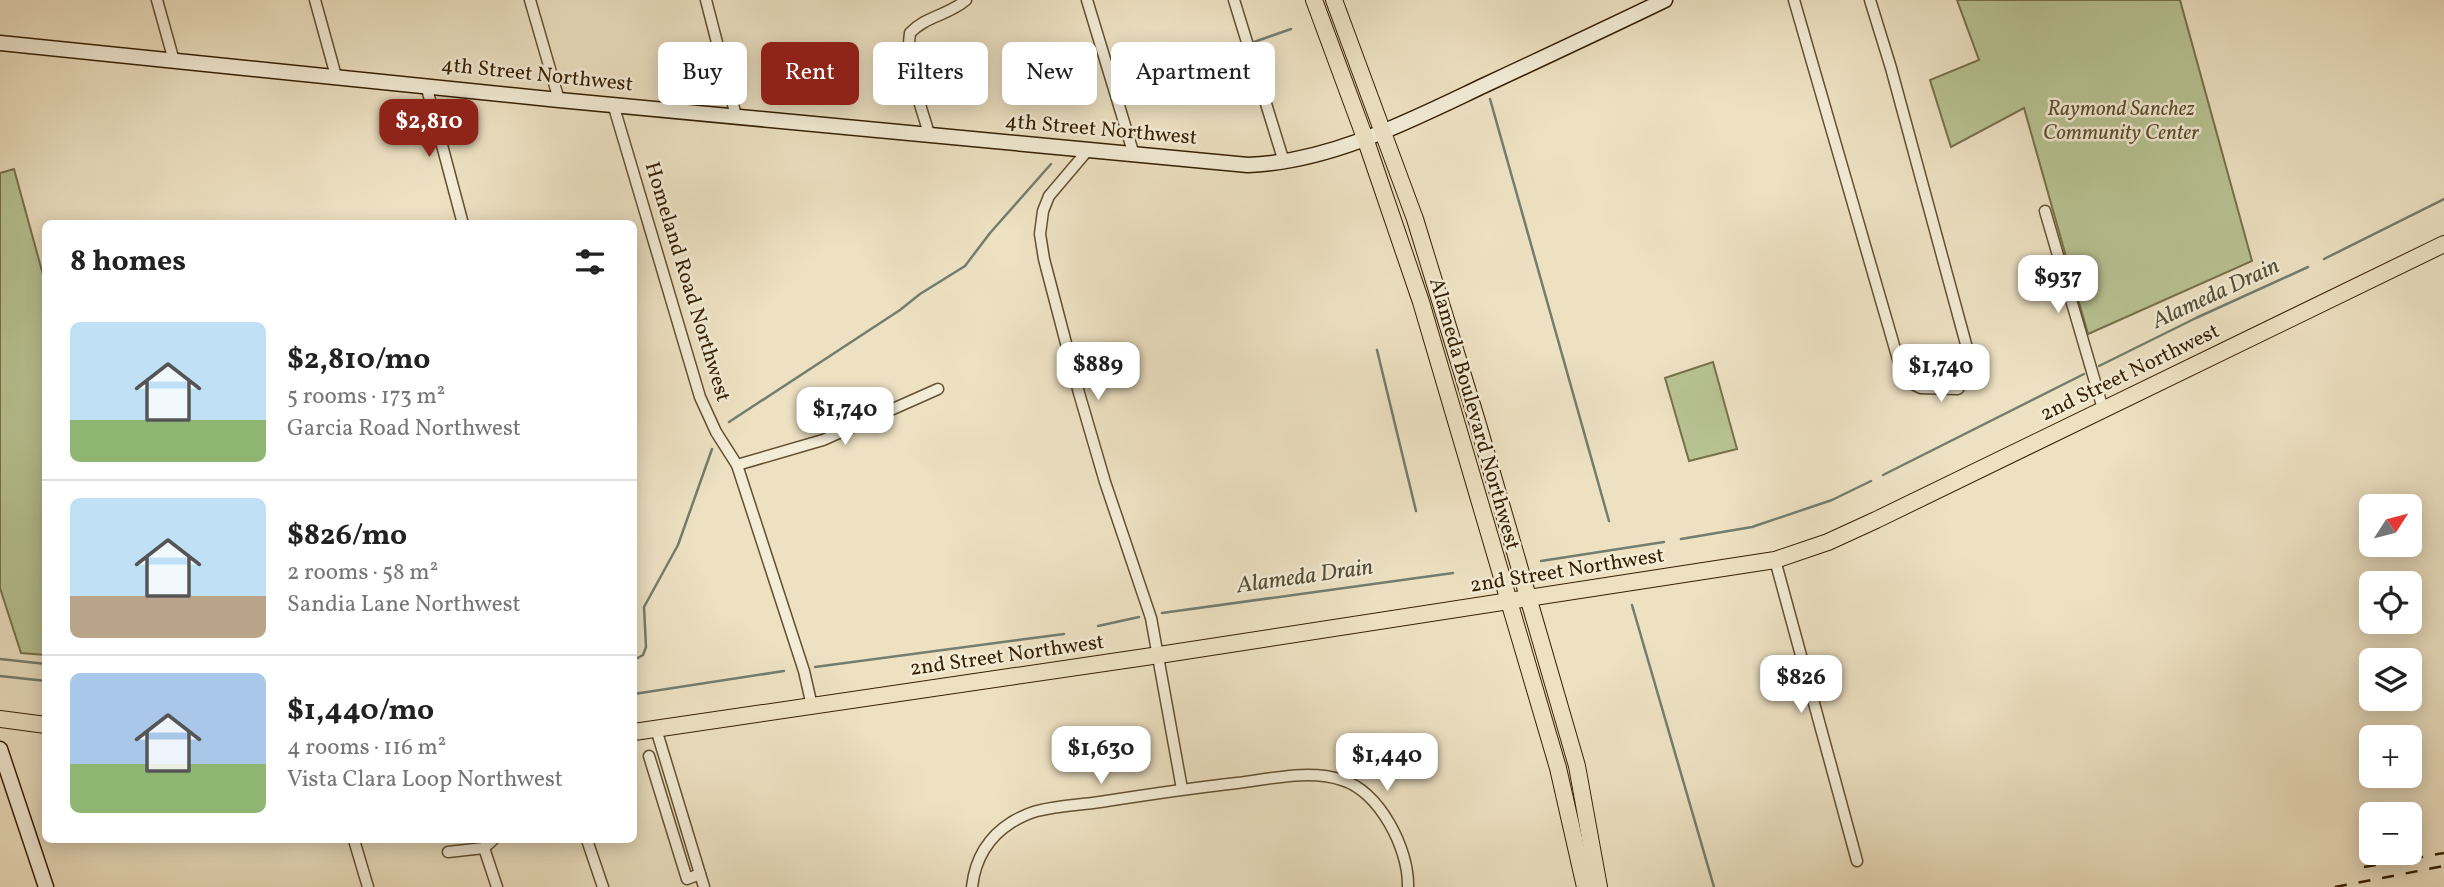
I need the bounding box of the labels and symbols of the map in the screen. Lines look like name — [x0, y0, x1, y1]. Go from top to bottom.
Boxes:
street label: 4th Street Northwest — [440, 51, 634, 99]
park label: Raymond Sanchez Community Center — [2043, 95, 2199, 148]
pin: $2,810 — [372, 100, 486, 159]
street label: 4th Street Northwest — [1004, 107, 1198, 153]
street label: Homeland Road Northwest — [637, 158, 737, 406]
water label: Alameda Drain — [2146, 250, 2285, 338]
pin: $937 — [2017, 256, 2099, 315]
street label: Alameda Boulevard Northwest — [1421, 274, 1527, 554]
street label: 2nd Street Northwest — [2036, 317, 2224, 429]
pin: $889 — [1057, 342, 1139, 402]
pin: $1,740 — [1884, 344, 1998, 404]
pin: $1,740 — [788, 388, 902, 447]
north arrow — [2359, 494, 2422, 556]
street label: 2nd Street Northwest — [1468, 541, 1666, 601]
water label: Alameda Drain — [1234, 552, 1375, 603]
street label: 2nd Street Northwest — [908, 628, 1106, 684]
pin: $826 — [1760, 656, 1842, 715]
pin: $1,630 — [1044, 726, 1158, 786]
pin: $1,440 — [1330, 734, 1444, 793]

